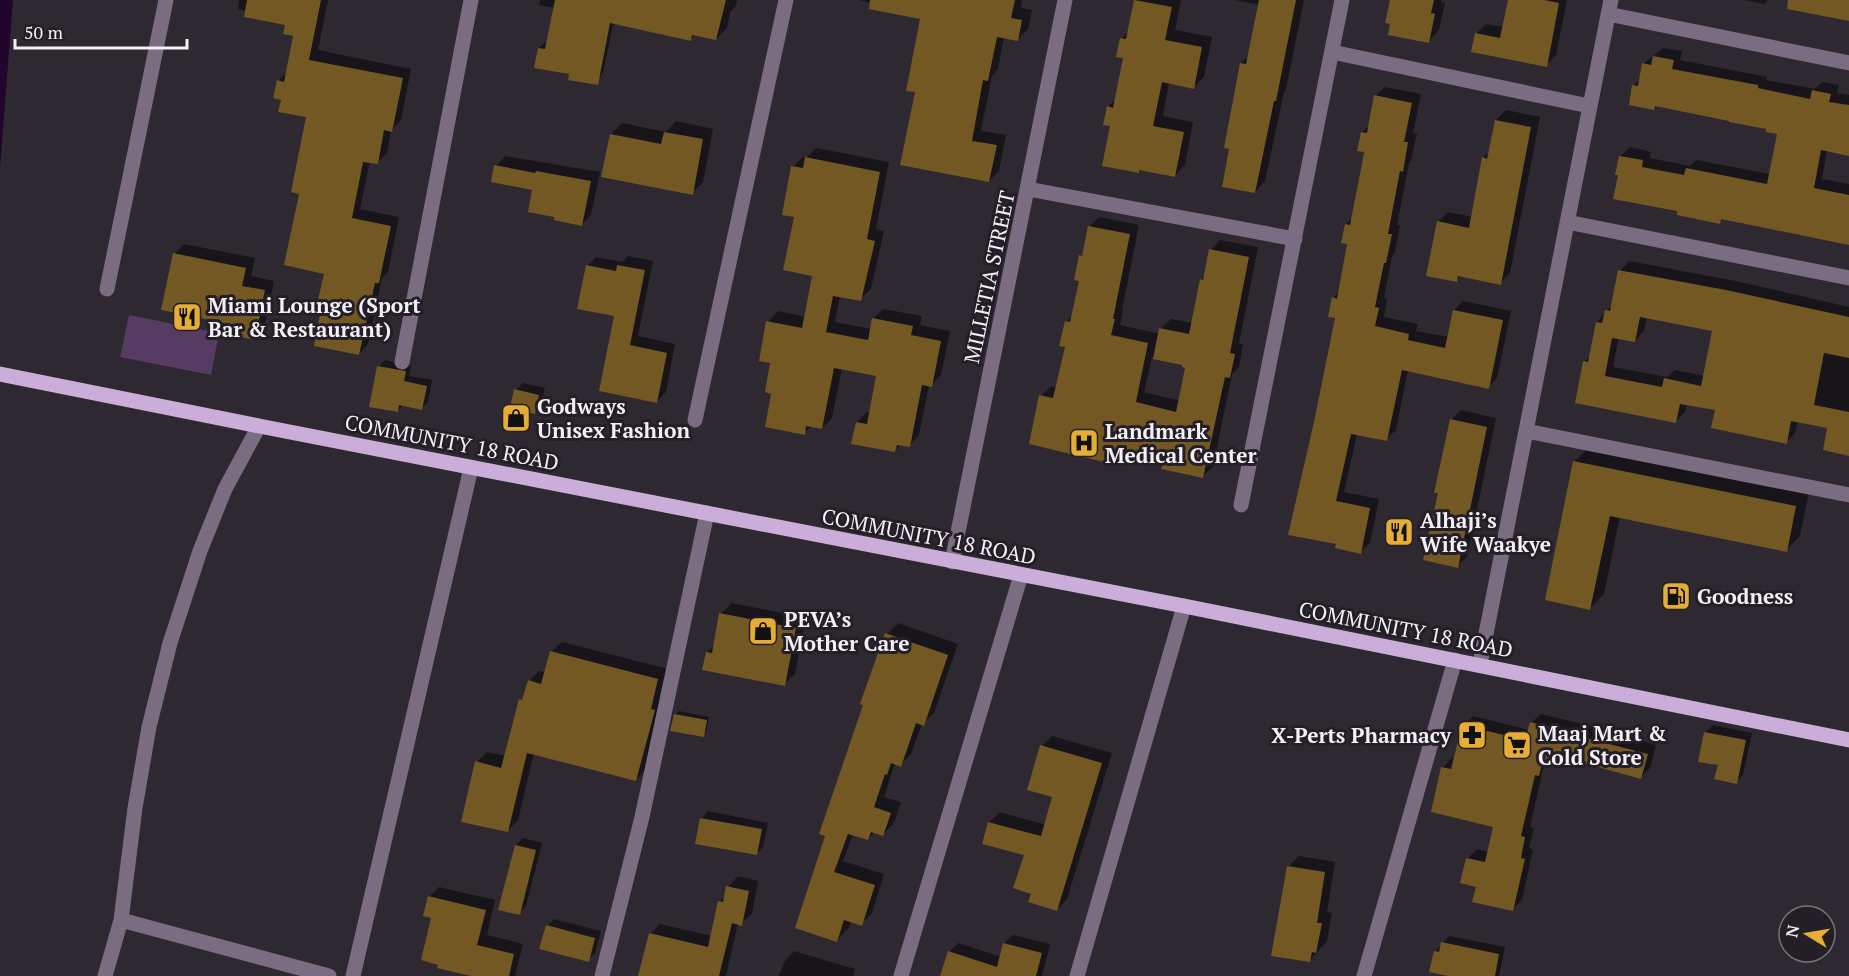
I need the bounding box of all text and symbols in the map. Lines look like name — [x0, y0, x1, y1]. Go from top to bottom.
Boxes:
scale bar — [15, 12, 188, 50]
text: 50 m — [24, 20, 64, 44]
street label: MILLETIA STREET — [957, 188, 1021, 366]
place label: Miami Lounge (Sport Bar & Restaurant) — [208, 291, 421, 343]
restaurant icon: Miami Lounge (Sport Bar & Restaurant) — [171, 301, 203, 333]
place label: Godways Unisex Fashion — [537, 392, 690, 444]
shop icon: Godways Unisex Fashion — [500, 402, 532, 434]
street label: COMMUNITY 18 ROAD — [343, 408, 561, 476]
place label: Landmark Medical Center — [1105, 417, 1257, 469]
hospital icon: Landmark Medical Center — [1068, 427, 1100, 459]
street label: COMMUNITY 18 ROAD — [820, 502, 1038, 570]
place label: Alhaji’s Wife Waakye — [1420, 506, 1551, 558]
restaurant icon: Alhaji’s Wife Waakye — [1383, 516, 1415, 548]
fuel station icon: Goodness — [1660, 580, 1692, 612]
place label: Goodness — [1697, 582, 1793, 610]
street label: COMMUNITY 18 ROAD — [1297, 595, 1515, 663]
place label: PEVA’s Mother Care — [784, 605, 909, 657]
shop icon: PEVA’s Mother Care — [747, 615, 779, 647]
pharmacy icon: X-Perts Pharmacy — [1456, 719, 1488, 751]
place label: Maaj Mart & Cold Store — [1538, 719, 1666, 771]
place label: X-Perts Pharmacy — [1271, 721, 1452, 749]
supermarket icon: Maaj Mart & Cold Store — [1501, 729, 1533, 761]
north arrow — [1777, 904, 1837, 964]
text: N — [1780, 923, 1804, 939]

